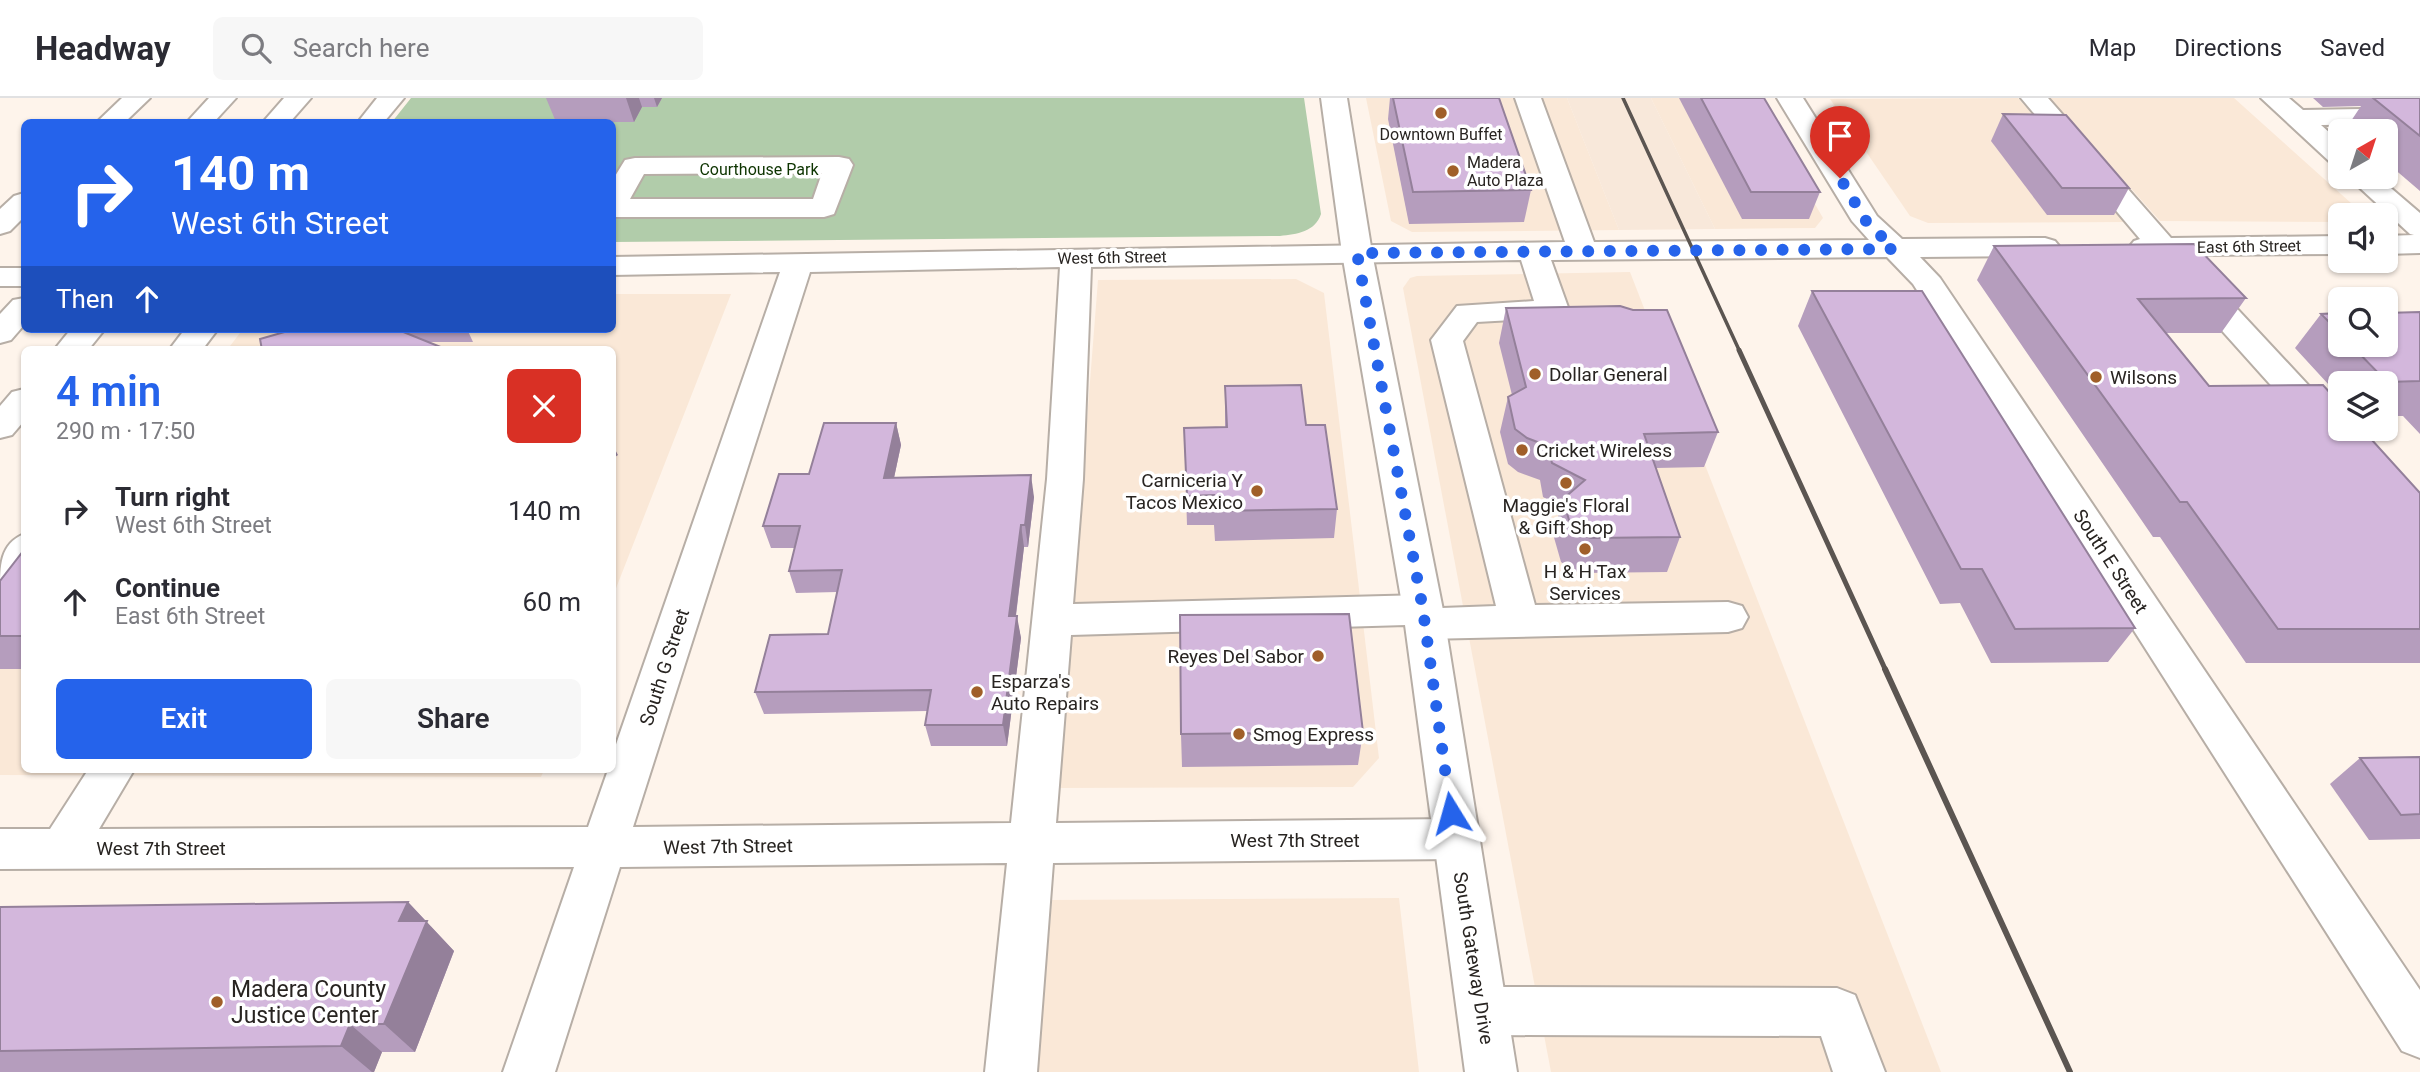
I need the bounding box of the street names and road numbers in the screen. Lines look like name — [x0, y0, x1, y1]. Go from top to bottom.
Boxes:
street label: East 6th Street — [2197, 236, 2301, 257]
street label: West 6th Street — [1057, 247, 1167, 268]
street label: South E Street — [2068, 505, 2153, 618]
street label: South G Street — [635, 606, 694, 729]
street label: West 7th Street — [1230, 829, 1360, 852]
street label: West 7th Street — [663, 834, 793, 859]
street label: West 7th Street — [96, 837, 226, 860]
street label: South Gateway Drive — [1449, 870, 1499, 1046]

